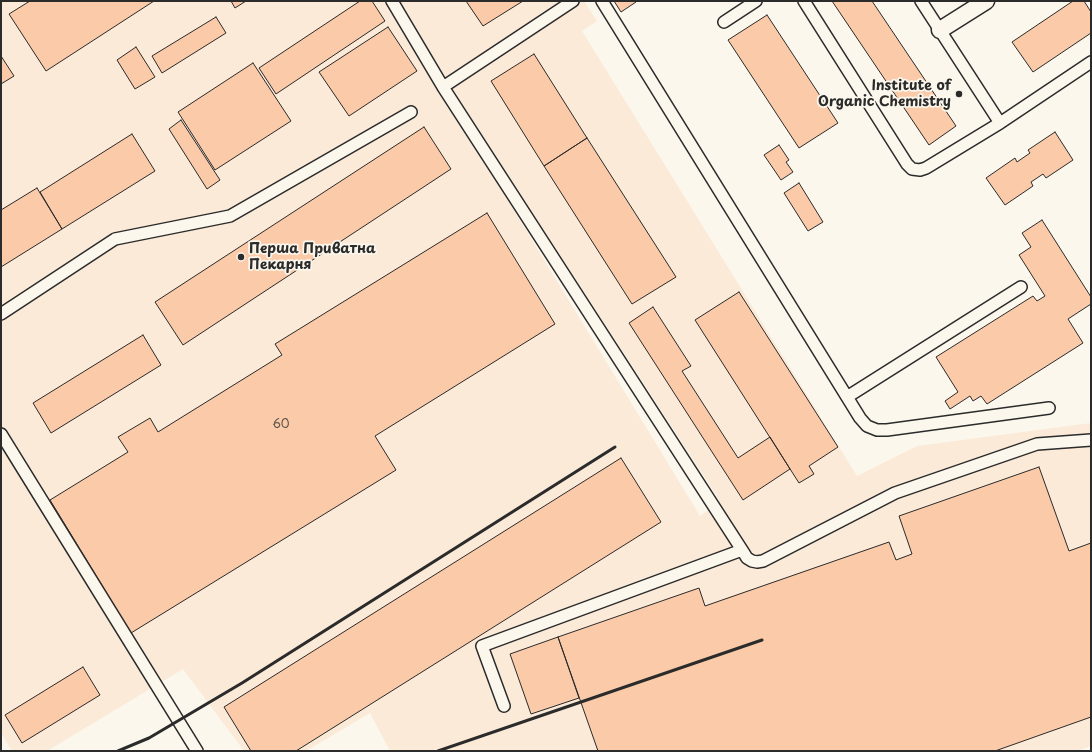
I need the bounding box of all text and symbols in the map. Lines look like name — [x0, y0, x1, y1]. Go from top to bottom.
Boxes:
place label: Institute of Organic Chemistry — [818, 78, 951, 110]
marker: Institute of Organic Chemistry — [954, 89, 964, 99]
place label: Перша Приватна Пекарня — [249, 241, 376, 274]
marker: Перша Приватна Пекарня — [236, 252, 246, 262]
house number: 60 — [272, 418, 290, 432]

